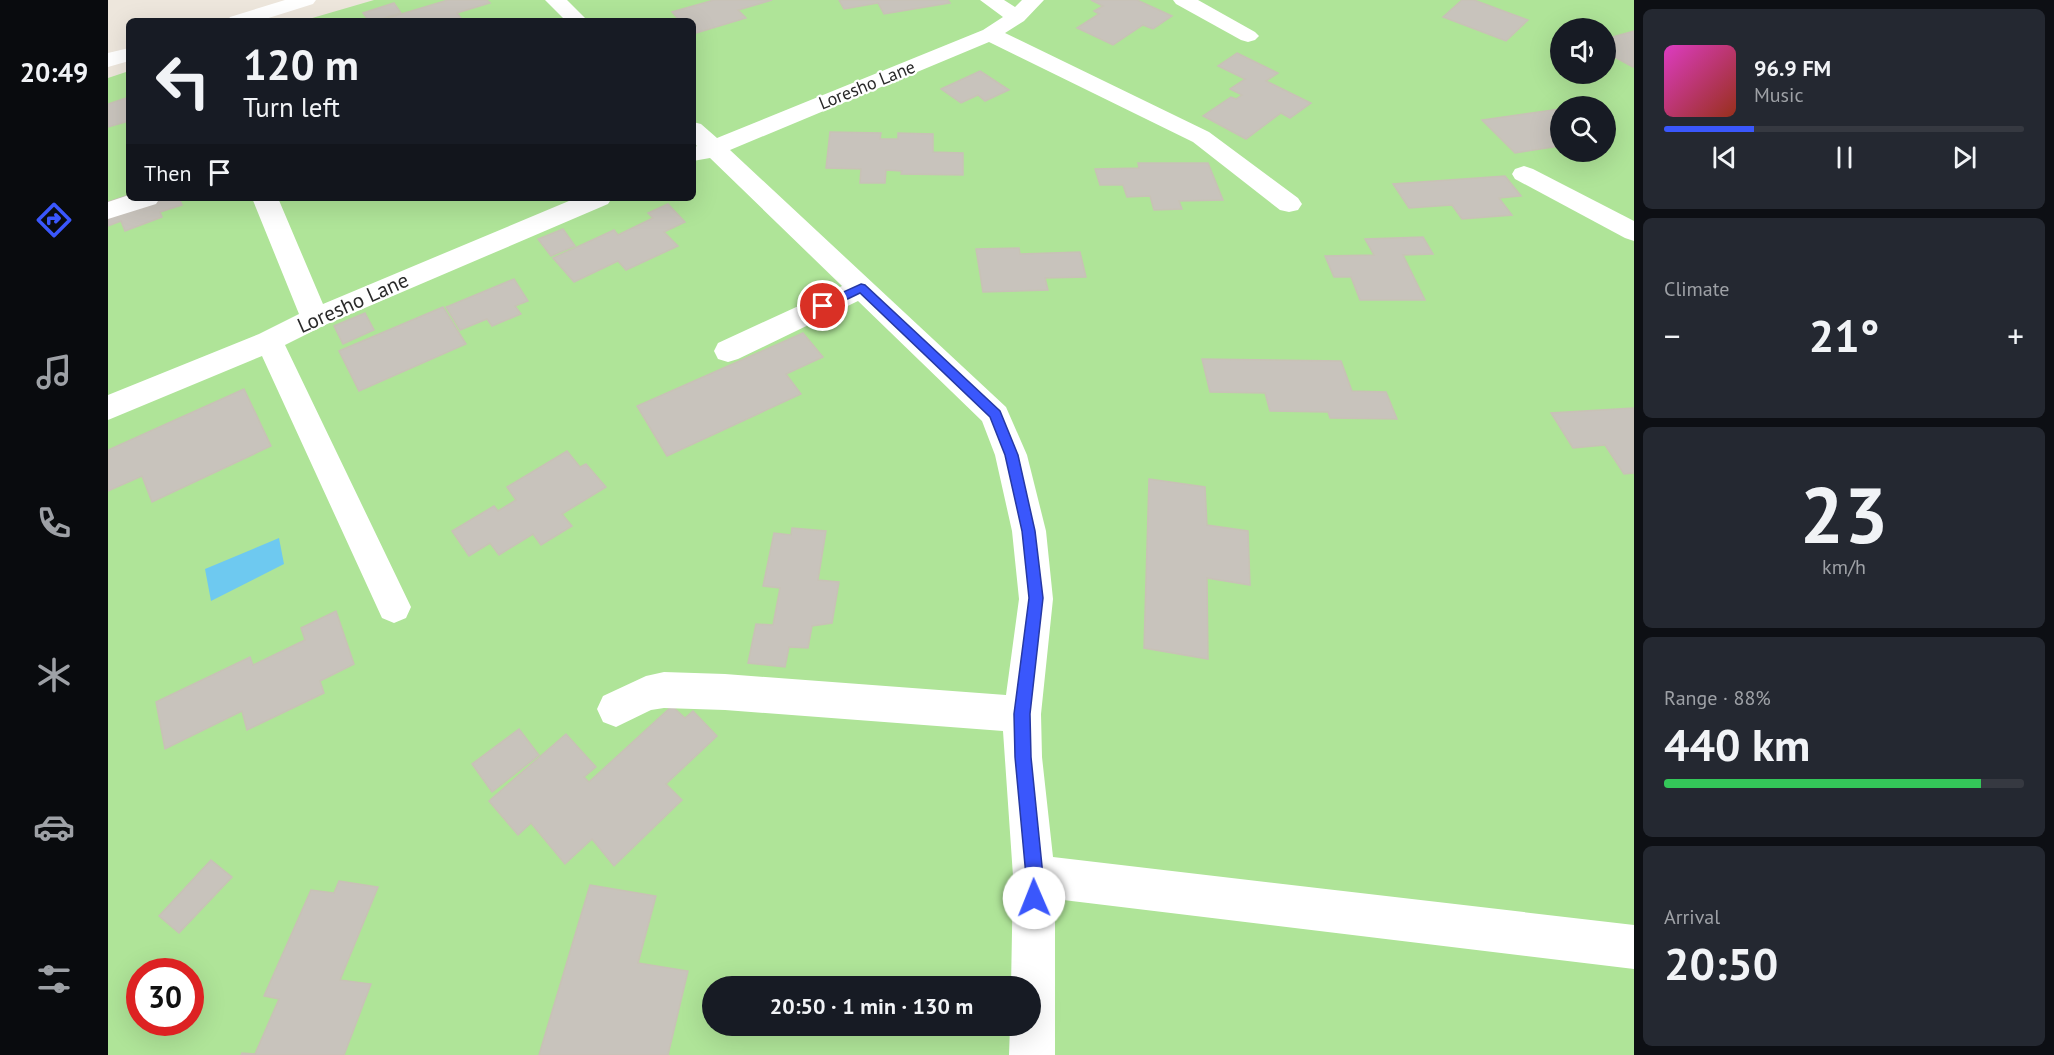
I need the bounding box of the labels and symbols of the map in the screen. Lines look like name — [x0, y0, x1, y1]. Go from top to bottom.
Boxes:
street label: Loresho Lane — [815, 55, 918, 114]
street label: Loresho Lane — [293, 266, 413, 339]
pin — [797, 280, 848, 331]
position arrow — [1002, 866, 1066, 930]
speed limit sign: 30 — [126, 958, 204, 1036]

